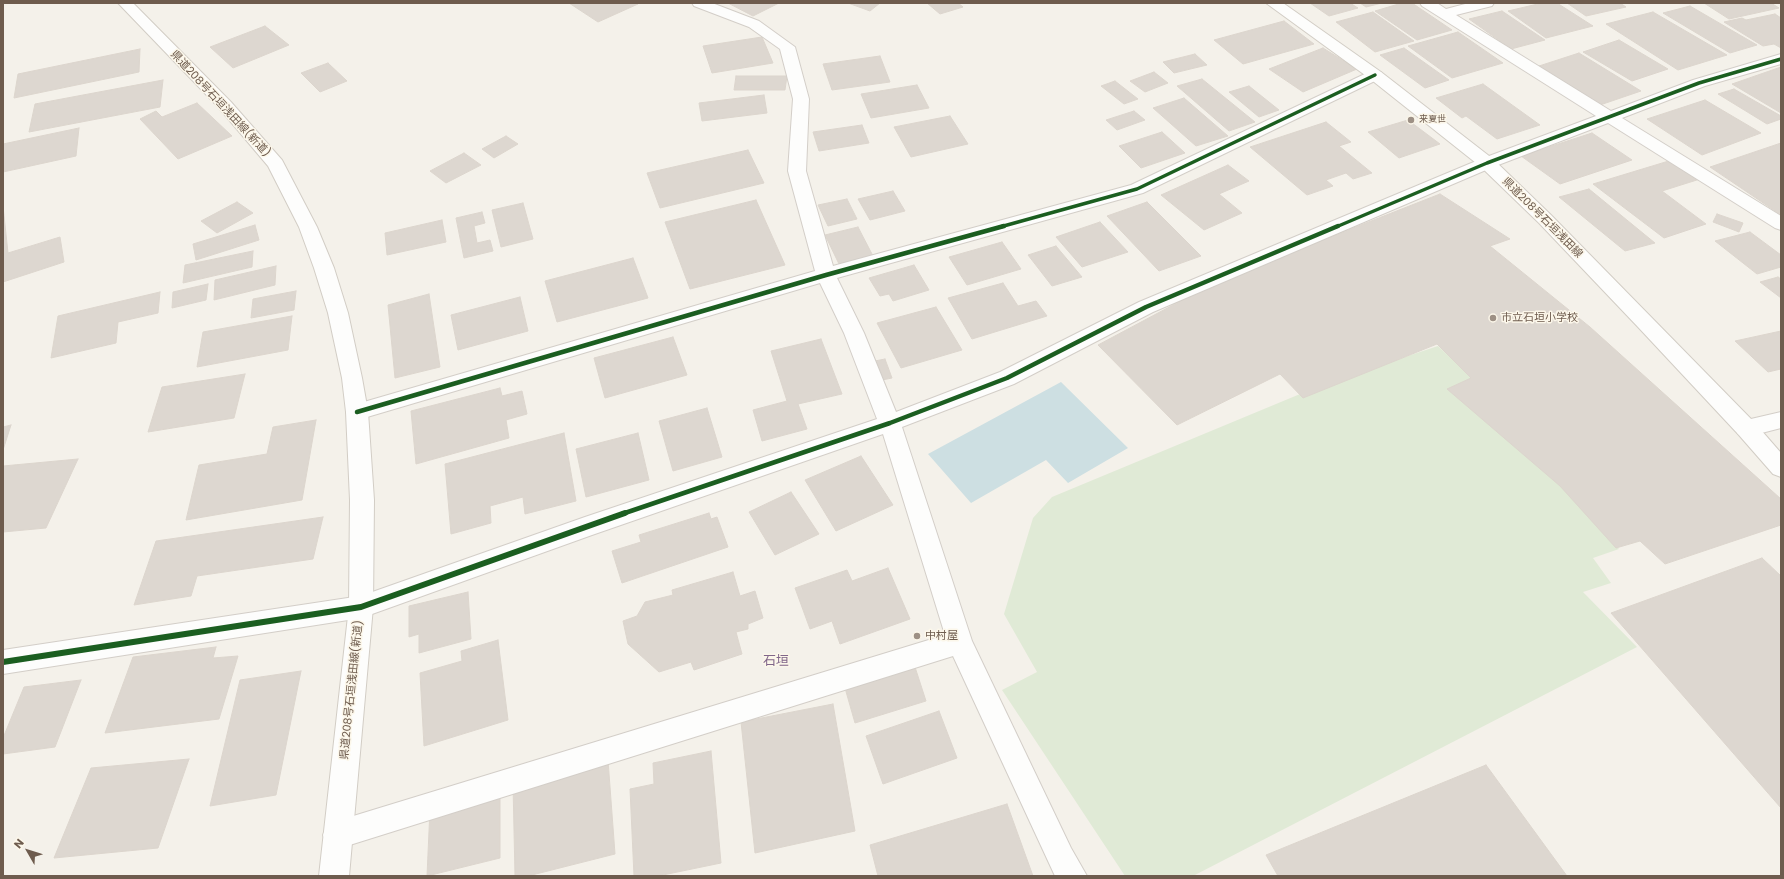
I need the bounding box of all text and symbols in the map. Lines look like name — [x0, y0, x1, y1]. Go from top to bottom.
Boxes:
street label: 県道208号石垣浅田線(新道) — [167, 48, 273, 160]
marker: 来夏世 — [1406, 115, 1416, 125]
place label: 来夏世 — [1419, 115, 1446, 125]
street label: 県道208号石垣浅田線 — [1499, 175, 1585, 261]
place label: 市立石垣小学校 — [1501, 311, 1578, 325]
marker: 市立石垣小学校 — [1488, 313, 1498, 323]
street label: 県道208号石垣浅田線(新道) — [338, 620, 366, 760]
place label: 中村屋 — [925, 629, 958, 643]
marker: 中村屋 — [912, 631, 922, 641]
district label: 石垣 — [763, 654, 789, 670]
north arrow — [8, 831, 48, 871]
text: N — [10, 835, 27, 852]

